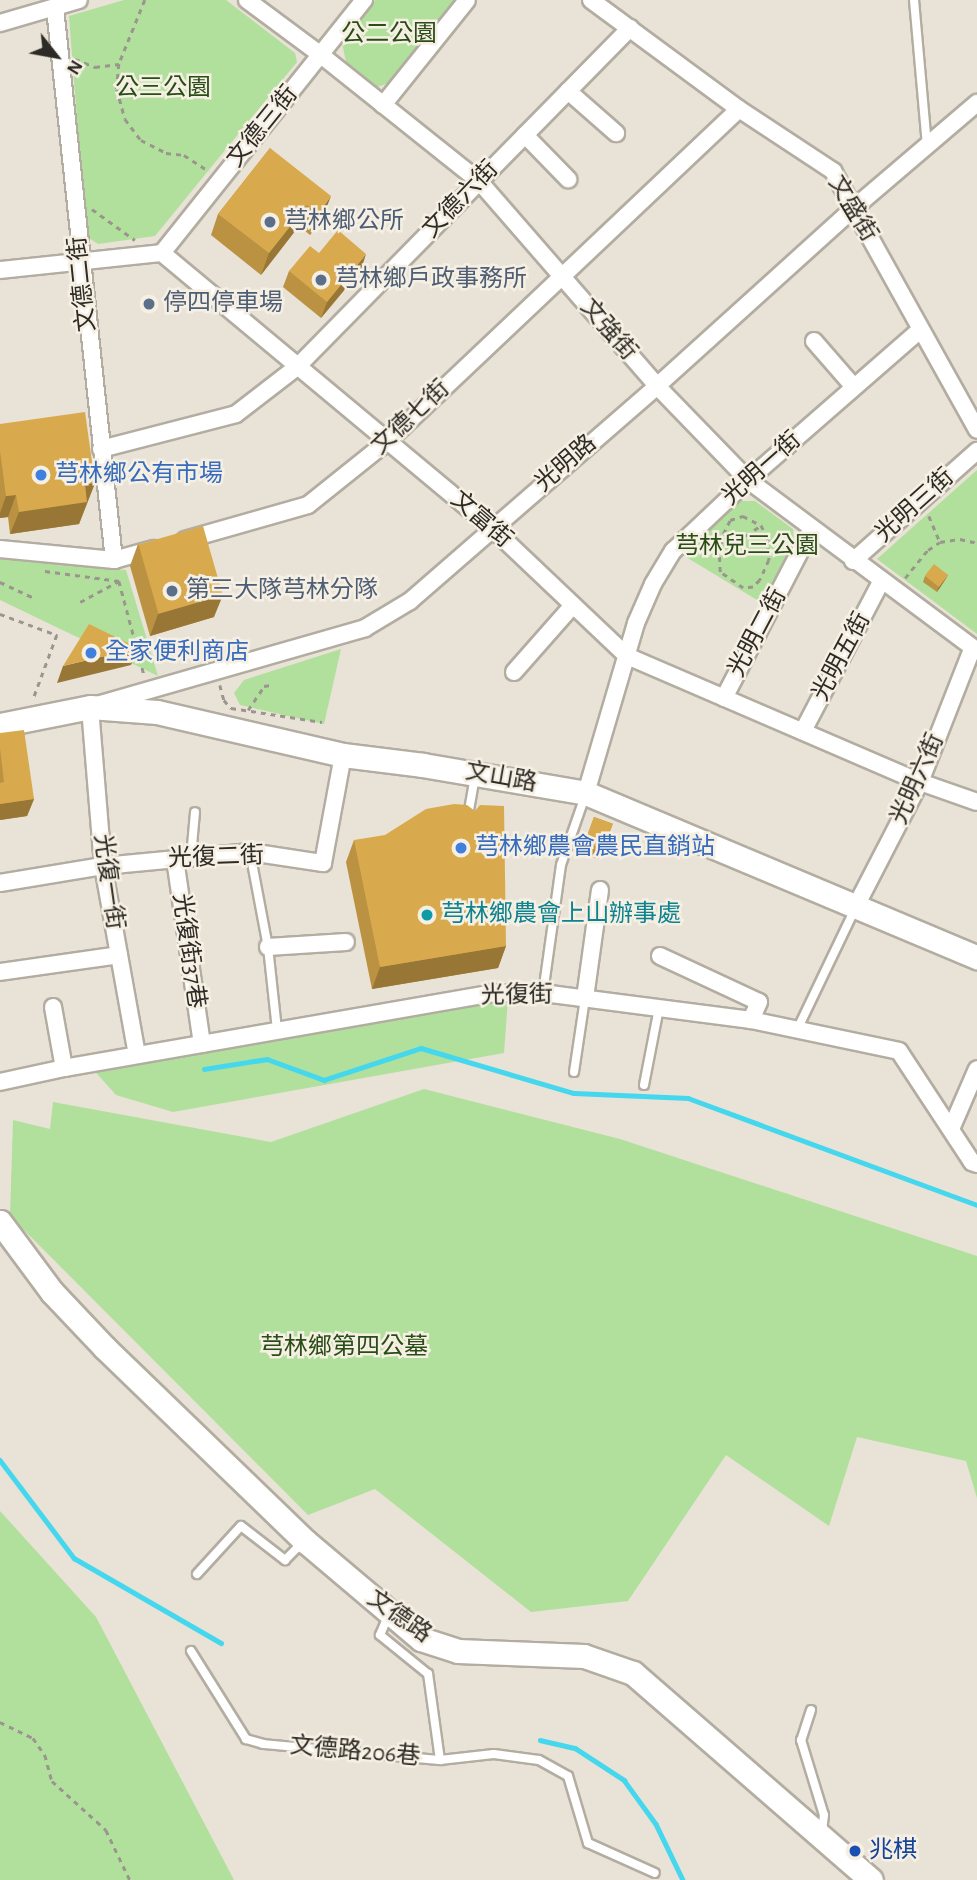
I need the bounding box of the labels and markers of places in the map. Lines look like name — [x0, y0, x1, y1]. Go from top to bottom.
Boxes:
place label: 芎林鄉公所 — [284, 208, 404, 236]
marker: 芎林鄉公所 — [262, 214, 278, 230]
place label: 芎林鄉戶政事務所 — [335, 266, 527, 294]
marker: 芎林鄉戶政事務所 — [313, 272, 329, 288]
place label: 停四停車場 — [163, 290, 283, 318]
marker: 停四停車場 — [141, 296, 157, 312]
place label: 芎林鄉公有市場 — [55, 461, 223, 489]
marker: 芎林鄉公有市場 — [33, 467, 49, 483]
place label: 第三大隊芎林分隊 — [186, 577, 378, 605]
marker: 第三大隊芎林分隊 — [164, 583, 180, 599]
place label: 全家便利商店 — [105, 639, 249, 667]
marker: 全家便利商店 — [83, 645, 99, 661]
place label: 芎林鄉農會農民直銷站 — [475, 834, 715, 862]
marker: 芎林鄉農會農民直銷站 — [453, 840, 469, 856]
place label: 芎林鄉農會上山辦事處 — [441, 901, 681, 929]
marker: 芎林鄉農會上山辦事處 — [419, 907, 435, 923]
place label: 兆棋 — [869, 1837, 917, 1865]
marker: 兆棋 — [847, 1843, 863, 1859]

